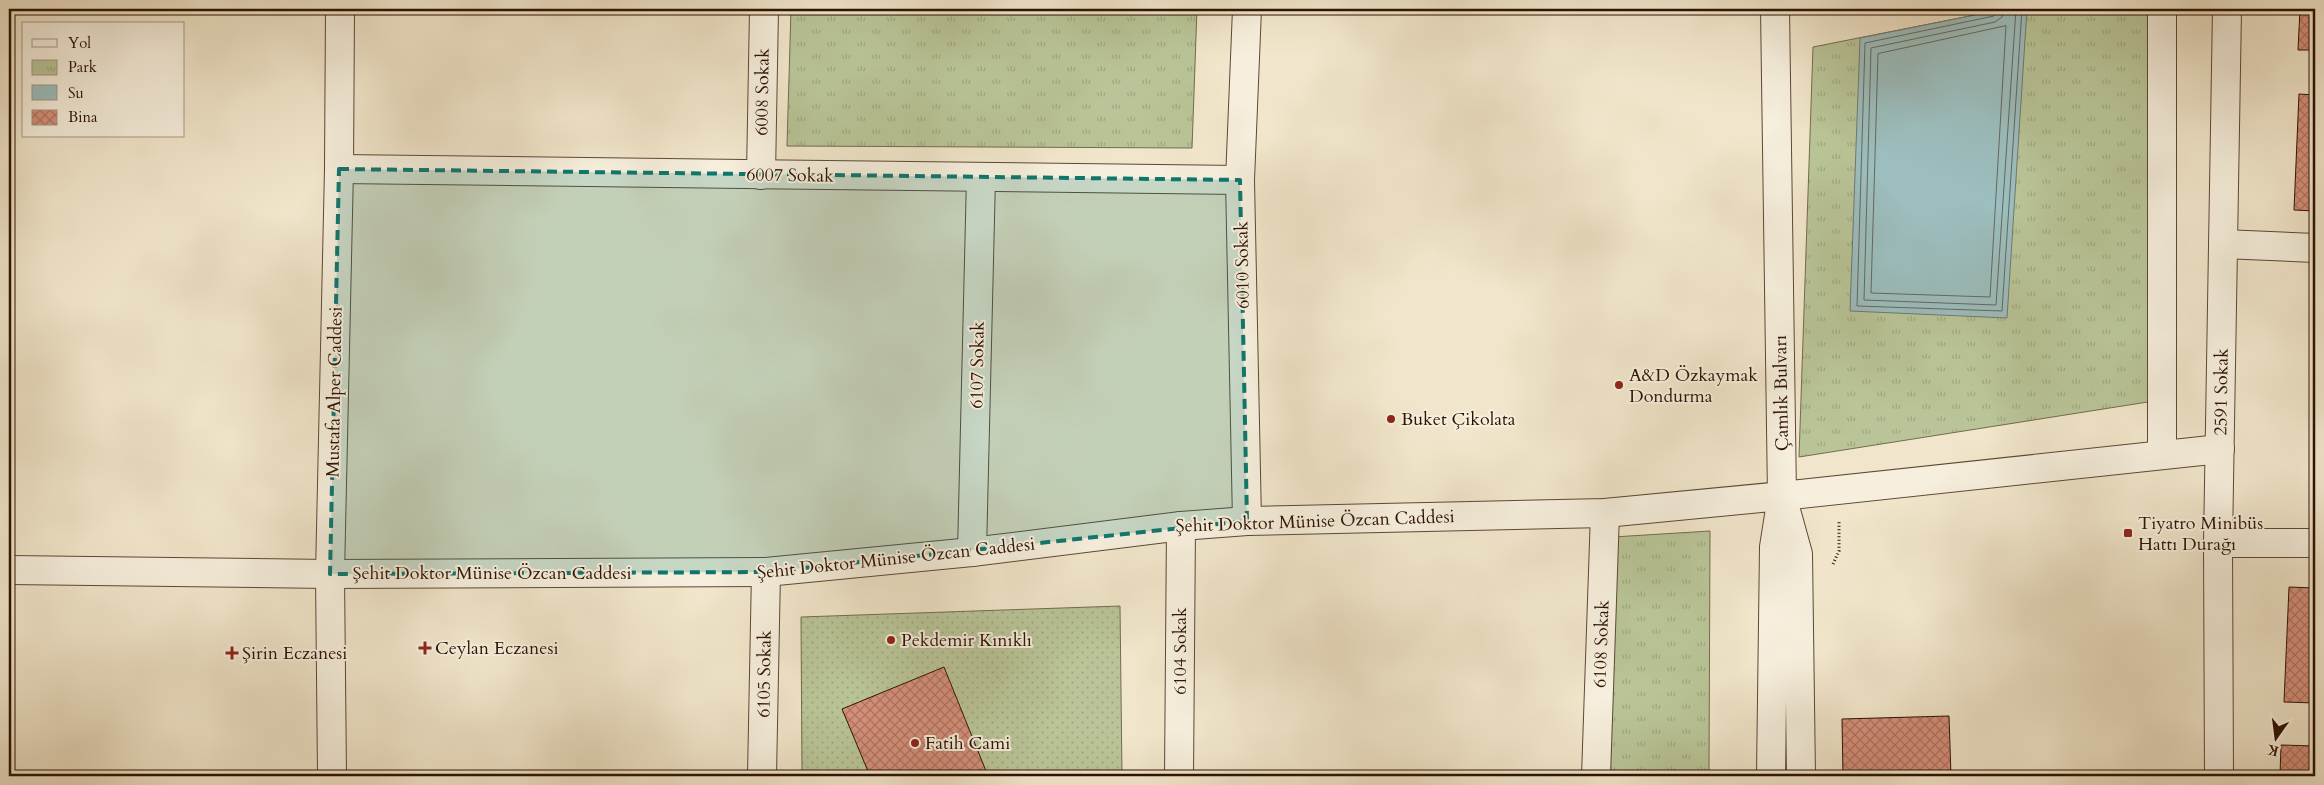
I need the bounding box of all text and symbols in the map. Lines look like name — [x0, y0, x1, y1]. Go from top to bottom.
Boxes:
legend — [22, 22, 185, 138]
text: Yol — [68, 33, 91, 53]
street label: 6008 Sokak — [749, 48, 776, 136]
text: Park — [68, 57, 97, 77]
text: Su — [68, 83, 84, 103]
text: Bina — [68, 107, 98, 127]
street label: 6007 Sokak — [746, 162, 834, 189]
street label: 6010 Sokak — [1229, 221, 1256, 309]
street label: Mustafa Alper Caddesi — [321, 306, 348, 478]
street label: 6107 Sokak — [964, 321, 991, 409]
street label: Çamlık Bulvarı — [1768, 335, 1795, 451]
street label: 2591 Sokak — [2208, 348, 2235, 436]
place label: A&D Özkaymak Dondurma — [1629, 363, 1758, 409]
marker: A&D Özkaymak Dondurma — [1613, 379, 1625, 391]
place label: Buket Çikolata — [1401, 407, 1516, 432]
marker: Buket Çikolata — [1385, 413, 1397, 425]
street label: Şehit Doktor Münise Özcan Caddesi — [1175, 504, 1455, 539]
place label: Tiyatro Minibüs Hattı Durağı — [2138, 511, 2263, 557]
marker: Tiyatro Minibüs Hattı Durağı — [2122, 527, 2134, 539]
street label: Şehit Doktor Münise Özcan Caddesi — [756, 531, 1036, 586]
street label: Şehit Doktor Münise Özcan Caddesi — [352, 561, 632, 586]
street label: 6108 Sokak — [1587, 599, 1616, 688]
street label: 6104 Sokak — [1168, 607, 1193, 695]
place label: Pekdemir Kınıklı — [901, 628, 1032, 653]
street label: 6105 Sokak — [751, 630, 778, 718]
marker: Pekdemir Kınıklı — [885, 634, 897, 646]
place label: Ceylan Eczanesi — [435, 636, 559, 661]
place label: Şirin Eczanesi — [242, 641, 347, 666]
marker: Ceylan Eczanesi — [419, 642, 431, 654]
marker: Şirin Eczanesi — [226, 647, 238, 659]
north arrow — [2252, 712, 2302, 762]
place label: Fatih Cami — [925, 731, 1010, 756]
marker: Fatih Cami — [909, 737, 921, 749]
text: K — [2265, 739, 2281, 761]

